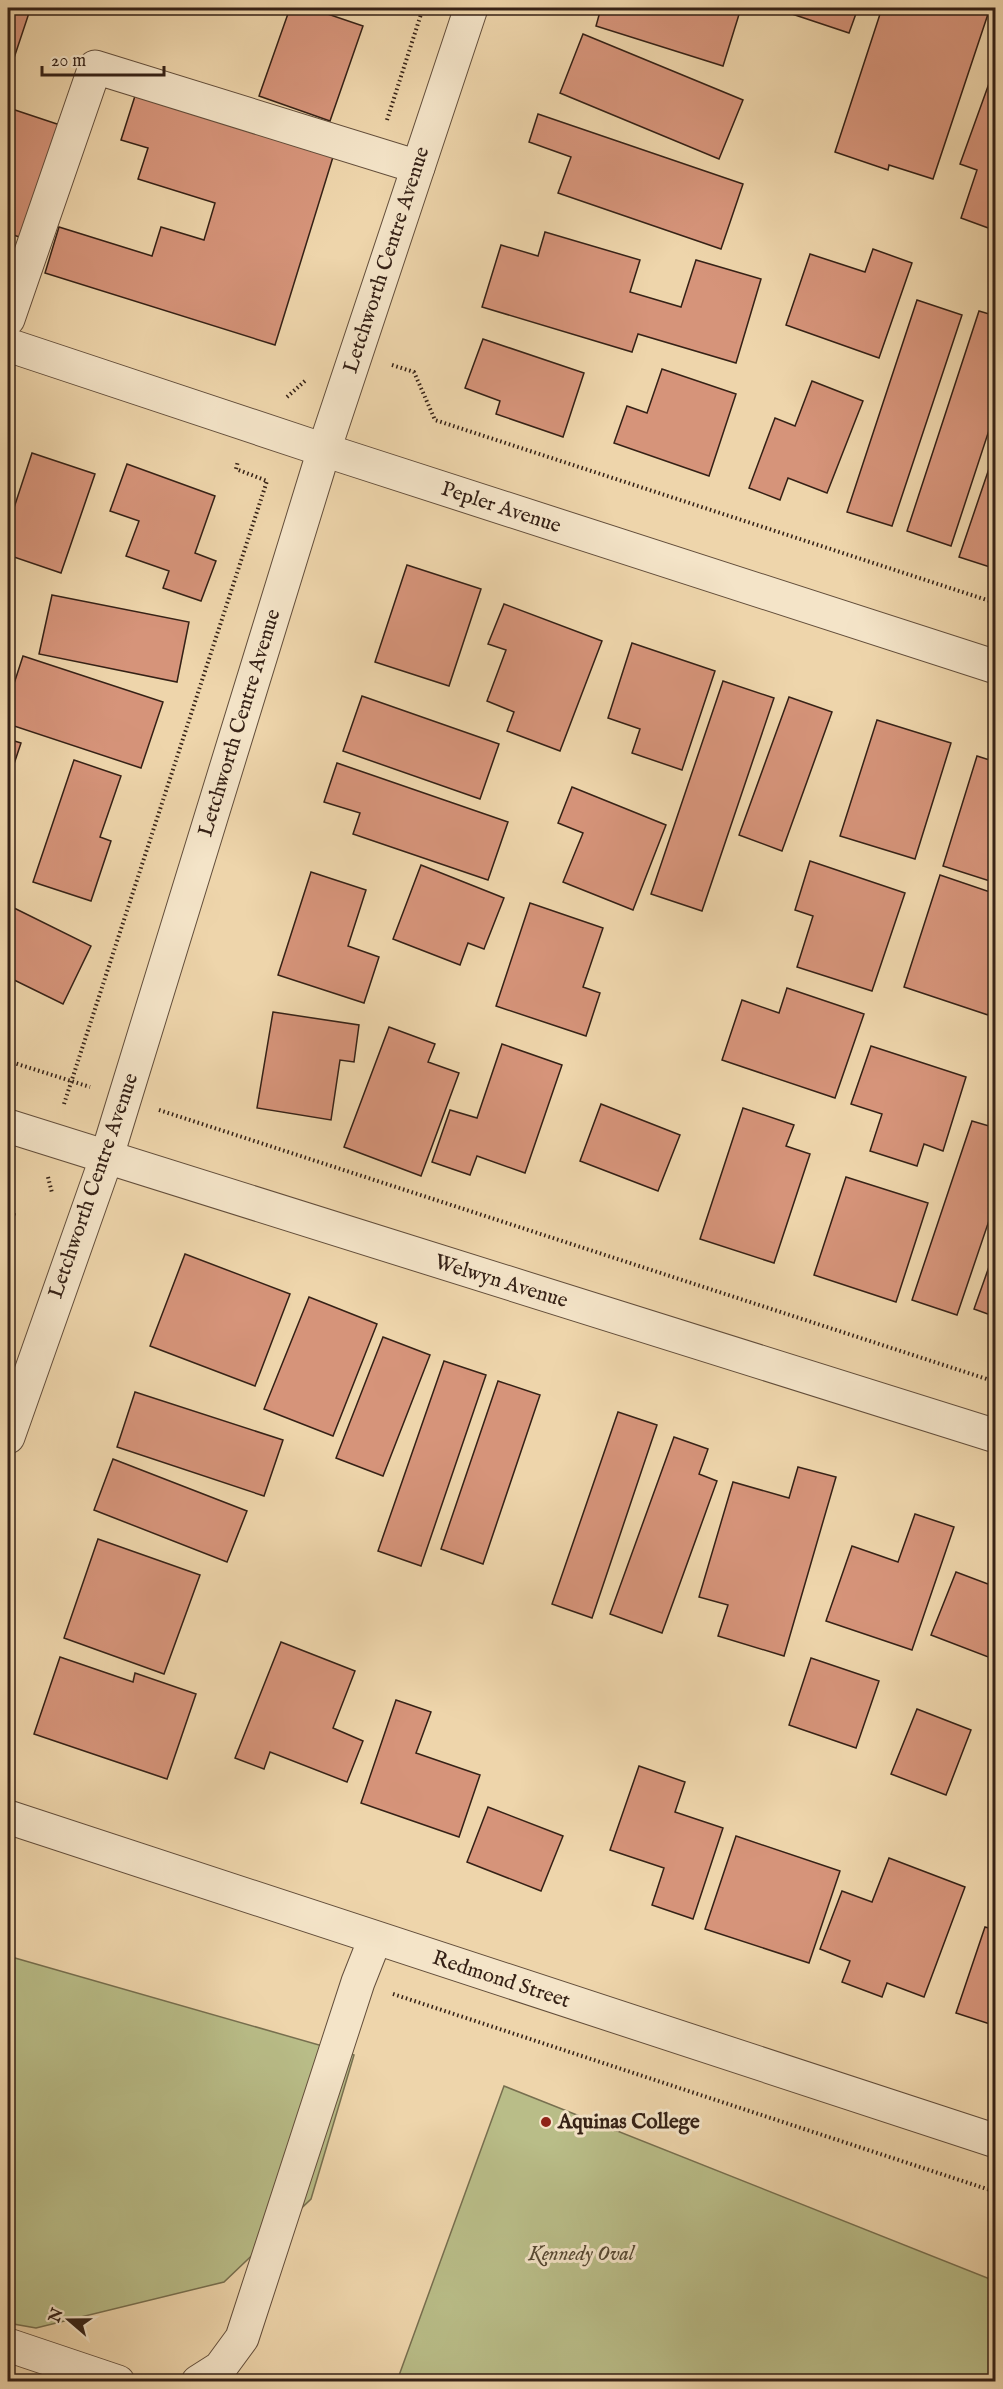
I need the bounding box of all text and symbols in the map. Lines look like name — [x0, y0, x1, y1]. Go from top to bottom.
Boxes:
scale bar — [42, 39, 164, 77]
text: 20 m — [51, 50, 86, 73]
street label: Letchworth Centre Avenue — [338, 143, 436, 377]
street label: Pepler Avenue — [438, 476, 565, 540]
street label: Letchworth Centre Avenue — [193, 606, 288, 840]
street label: Letchworth Centre Avenue — [43, 1069, 145, 1302]
street label: Welwyn Avenue — [431, 1249, 571, 1315]
street label: Redmond Street — [429, 1945, 573, 2015]
place label: Aquinas College — [557, 2109, 700, 2136]
marker: Aquinas College — [539, 2115, 553, 2129]
park label: Kennedy Oval — [527, 2241, 636, 2268]
north arrow — [39, 2290, 99, 2350]
text: N — [45, 2305, 69, 2326]

